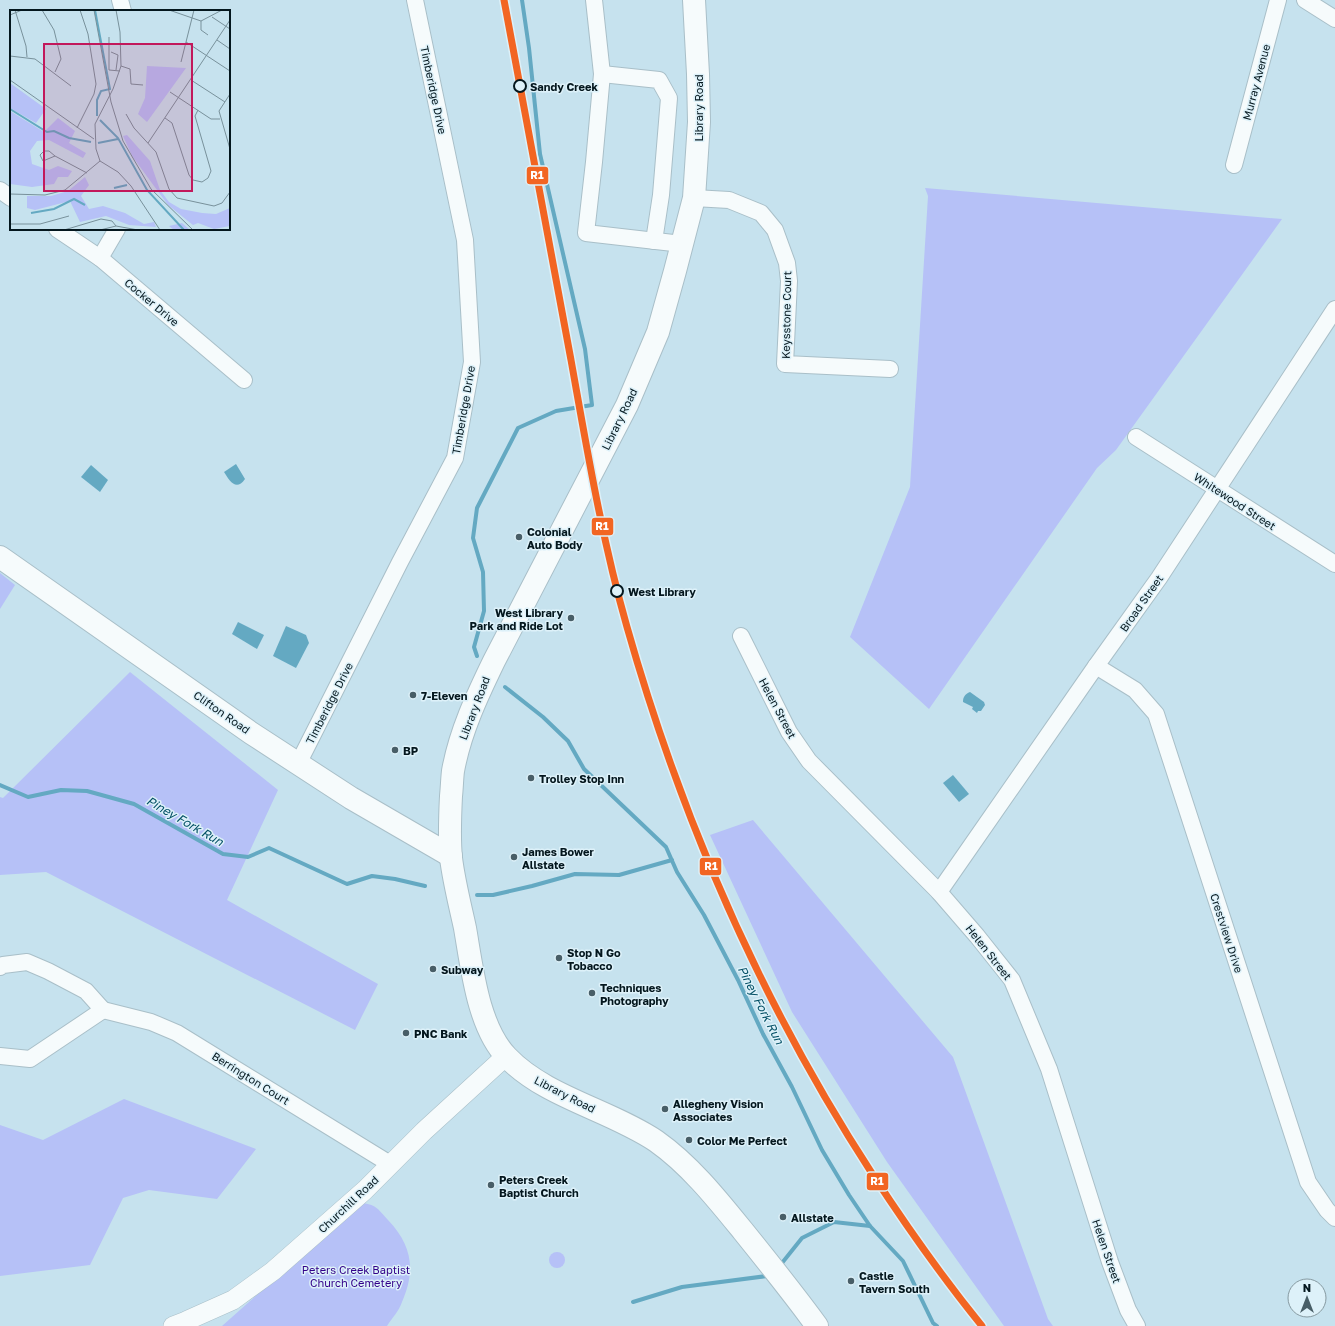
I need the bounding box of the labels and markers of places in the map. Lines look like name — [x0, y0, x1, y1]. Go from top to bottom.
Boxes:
marker: Sandy Creek — [513, 79, 527, 93]
place label: Sandy Creek — [530, 80, 598, 93]
place label: Colonial Auto Body — [527, 525, 583, 551]
marker: Colonial Auto Body — [514, 532, 524, 542]
marker: West Library — [610, 584, 624, 598]
place label: West Library — [628, 585, 696, 598]
place label: West Library Park and Ride Lot — [470, 606, 564, 632]
marker: West Library Park and Ride Lot — [566, 613, 576, 623]
place label: 7-Eleven — [421, 689, 468, 702]
marker: 7-Eleven — [408, 690, 418, 700]
place label: BP — [403, 744, 419, 757]
marker: BP — [390, 745, 400, 755]
place label: Trolley Stop Inn — [539, 772, 625, 785]
marker: Trolley Stop Inn — [526, 773, 536, 783]
place label: James Bower Allstate — [522, 845, 595, 871]
marker: James Bower Allstate — [509, 852, 519, 862]
place label: Stop N Go Tobacco — [567, 946, 621, 972]
marker: Stop N Go Tobacco — [554, 953, 564, 963]
place label: Subway — [441, 963, 484, 976]
marker: Subway — [428, 964, 438, 974]
place label: Techniques Photography — [600, 981, 669, 1007]
marker: Techniques Photography — [587, 988, 597, 998]
place label: PNC Bank — [414, 1027, 468, 1040]
marker: PNC Bank — [401, 1028, 411, 1038]
place label: Allegheny Vision Associates — [673, 1097, 764, 1123]
marker: Allegheny Vision Associates — [660, 1104, 670, 1114]
place label: Color Me Perfect — [697, 1134, 788, 1147]
marker: Color Me Perfect — [684, 1135, 694, 1145]
place label: Peters Creek Baptist Church — [499, 1173, 579, 1199]
marker: Peters Creek Baptist Church — [486, 1180, 496, 1190]
place label: Allstate — [791, 1211, 834, 1224]
marker: Allstate — [778, 1212, 788, 1222]
place label: Castle Tavern South — [859, 1269, 930, 1295]
marker: Castle Tavern South — [846, 1276, 856, 1286]

